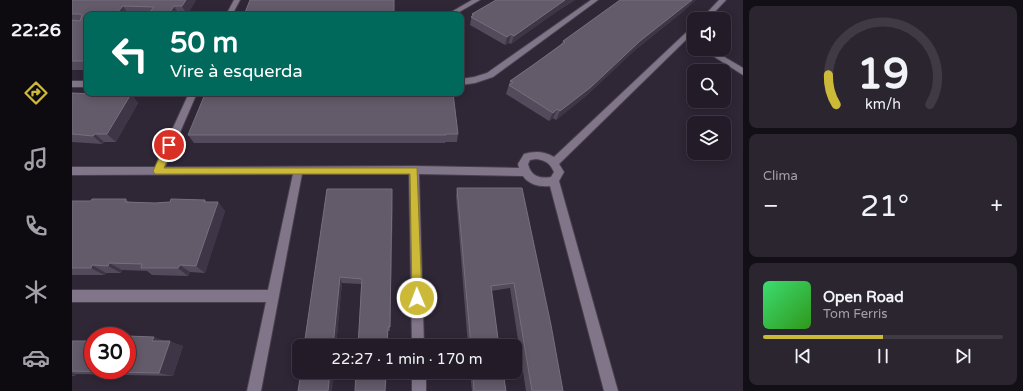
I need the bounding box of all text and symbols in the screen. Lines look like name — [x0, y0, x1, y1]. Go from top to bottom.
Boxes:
map controls — [687, 12, 731, 160]
button: sound — [687, 12, 731, 56]
text: 22:26 — [11, 19, 61, 41]
text: 50 m — [170, 26, 238, 60]
icon: left — [104, 28, 156, 80]
text: 19 — [857, 50, 909, 100]
text: Vire à esquerda — [170, 60, 303, 82]
button: search — [687, 64, 731, 108]
icon: directions — [22, 79, 50, 107]
text: km/h — [865, 96, 901, 113]
button: layers — [687, 116, 731, 160]
pin — [152, 128, 186, 162]
icon: arrive — [158, 134, 180, 156]
icon: music — [22, 145, 50, 173]
text: Clima — [763, 168, 798, 184]
text: 21° — [860, 188, 909, 225]
text: − — [763, 193, 779, 219]
text: + — [991, 193, 1003, 219]
icon: phone — [22, 212, 50, 240]
position arrow — [396, 277, 438, 319]
icon: climate — [22, 278, 50, 306]
text: Open Road — [823, 288, 904, 306]
text: Tom Ferris — [823, 306, 887, 322]
speed limit sign: 30 — [84, 327, 136, 379]
icon: car — [22, 344, 50, 372]
icon: previous — [792, 345, 814, 367]
icon: pause — [872, 345, 894, 367]
icon: next — [952, 345, 974, 367]
text: 22:27 · 1 min · 170 m — [332, 350, 482, 368]

